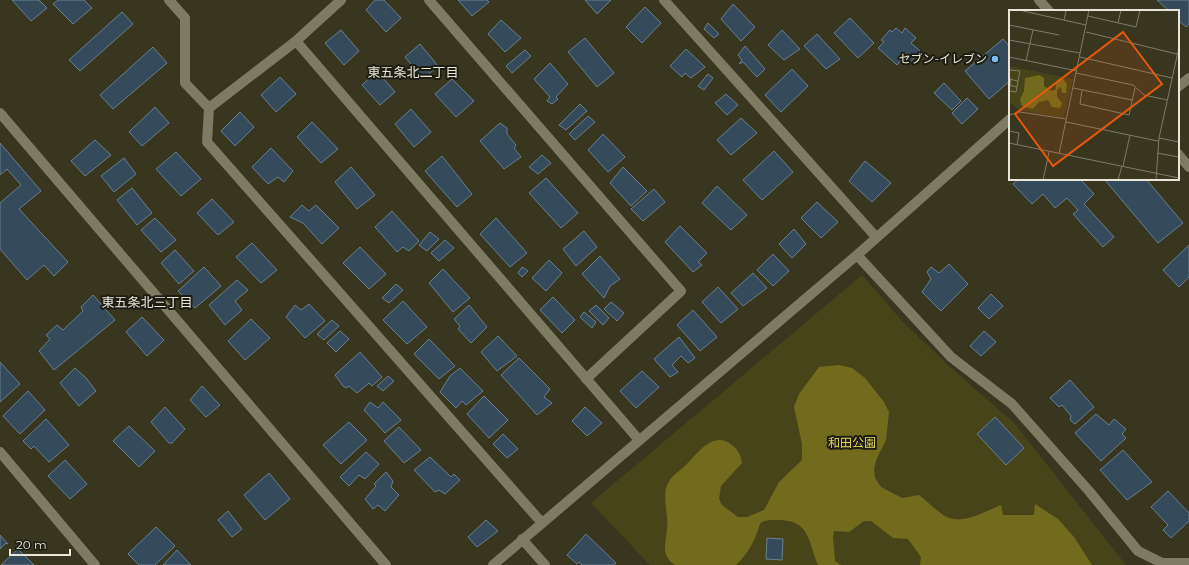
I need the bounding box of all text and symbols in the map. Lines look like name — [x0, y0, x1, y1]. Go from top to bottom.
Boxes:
inset map — [1009, 10, 1179, 180]
place label: セブン-イレブン — [898, 51, 987, 66]
marker: セブン-イレブン — [990, 54, 1000, 64]
district label: 東五条北二丁目 — [367, 64, 459, 80]
district label: 東五条北三丁目 — [101, 294, 193, 310]
park label: 和田公園 — [828, 435, 876, 450]
scale bar — [10, 531, 70, 557]
text: 20 m — [16, 537, 47, 552]

